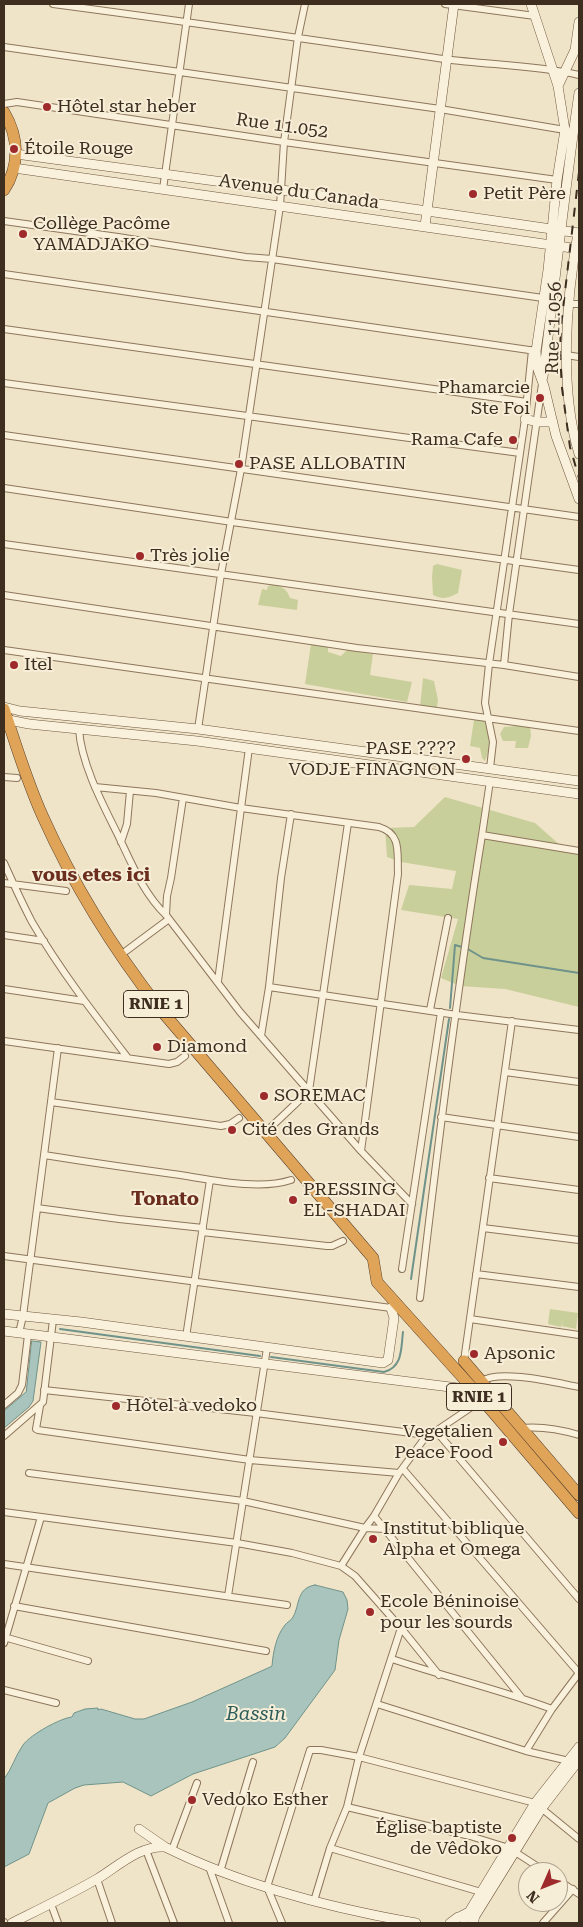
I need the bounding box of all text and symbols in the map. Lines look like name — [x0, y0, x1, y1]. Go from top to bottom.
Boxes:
place label: Hôtel star heber — [57, 96, 196, 118]
marker: Hôtel star heber — [41, 101, 53, 113]
street label: Rue 11.052 — [235, 109, 329, 143]
place label: Étoile Rouge — [24, 138, 133, 160]
marker: Étoile Rouge — [8, 143, 20, 155]
street label: Avenue du Canada — [218, 170, 380, 214]
place label: Petit Père — [483, 183, 566, 205]
marker: Petit Père — [467, 188, 479, 200]
place label: Collège Pacôme YAMADJAKO — [33, 213, 170, 255]
marker: Collège Pacôme YAMADJAKO — [17, 228, 29, 240]
street label: Rue 11.056 — [542, 281, 566, 375]
place label: Phamarcie Ste Foi — [438, 377, 530, 419]
marker: Phamarcie Ste Foi — [534, 392, 546, 404]
place label: Rama Cafe — [411, 429, 503, 451]
marker: Rama Cafe — [507, 434, 519, 446]
place label: PASE ALLOBATIN — [249, 453, 406, 475]
marker: PASE ALLOBATIN — [233, 458, 245, 470]
place label: Très jolie — [150, 545, 230, 567]
marker: Très jolie — [134, 550, 146, 562]
place label: Itel — [24, 654, 53, 676]
marker: Itel — [8, 659, 20, 671]
place label: PASE ???? VODJE FINAGNON — [288, 738, 456, 781]
marker: PASE ???? VODJE FINAGNON — [460, 753, 472, 765]
district label: vous etes ici — [32, 864, 150, 886]
road number: RNIE 1 — [124, 991, 188, 1018]
place label: Diamond — [167, 1036, 247, 1058]
marker: Diamond — [151, 1041, 163, 1053]
place label: SOREMAC — [274, 1085, 366, 1107]
marker: SOREMAC — [258, 1090, 270, 1102]
place label: Cité des Grands — [242, 1119, 379, 1141]
marker: Cité des Grands — [226, 1124, 238, 1136]
place label: PRESSING EL-SHADAI — [303, 1179, 405, 1222]
district label: Tonato — [131, 1188, 199, 1210]
marker: PRESSING EL-SHADAI — [287, 1194, 299, 1206]
place label: Apsonic — [484, 1343, 555, 1365]
marker: Apsonic — [468, 1348, 480, 1360]
road number: RNIE 1 — [446, 1384, 512, 1410]
place label: Hôtel à vedoko — [126, 1395, 257, 1417]
marker: Hôtel à vedoko — [110, 1400, 122, 1412]
place label: Vegetalien Peace Food — [394, 1421, 493, 1464]
marker: Vegetalien Peace Food — [497, 1436, 509, 1448]
place label: Institut biblique Alpha et Omega — [383, 1518, 524, 1560]
marker: Institut biblique Alpha et Omega — [367, 1533, 379, 1545]
place label: Ecole Béninoise pour les sourds — [380, 1591, 519, 1634]
marker: Ecole Béninoise pour les sourds — [364, 1606, 376, 1618]
water label: Bassin — [226, 1703, 286, 1725]
place label: Vedoko Esther — [202, 1789, 329, 1811]
marker: Vedoko Esther — [186, 1794, 198, 1806]
place label: Église baptiste de Vêdoko — [375, 1817, 502, 1860]
marker: Église baptiste de Vêdoko — [506, 1832, 518, 1844]
north arrow — [518, 1862, 568, 1912]
text: N — [523, 1887, 542, 1906]

